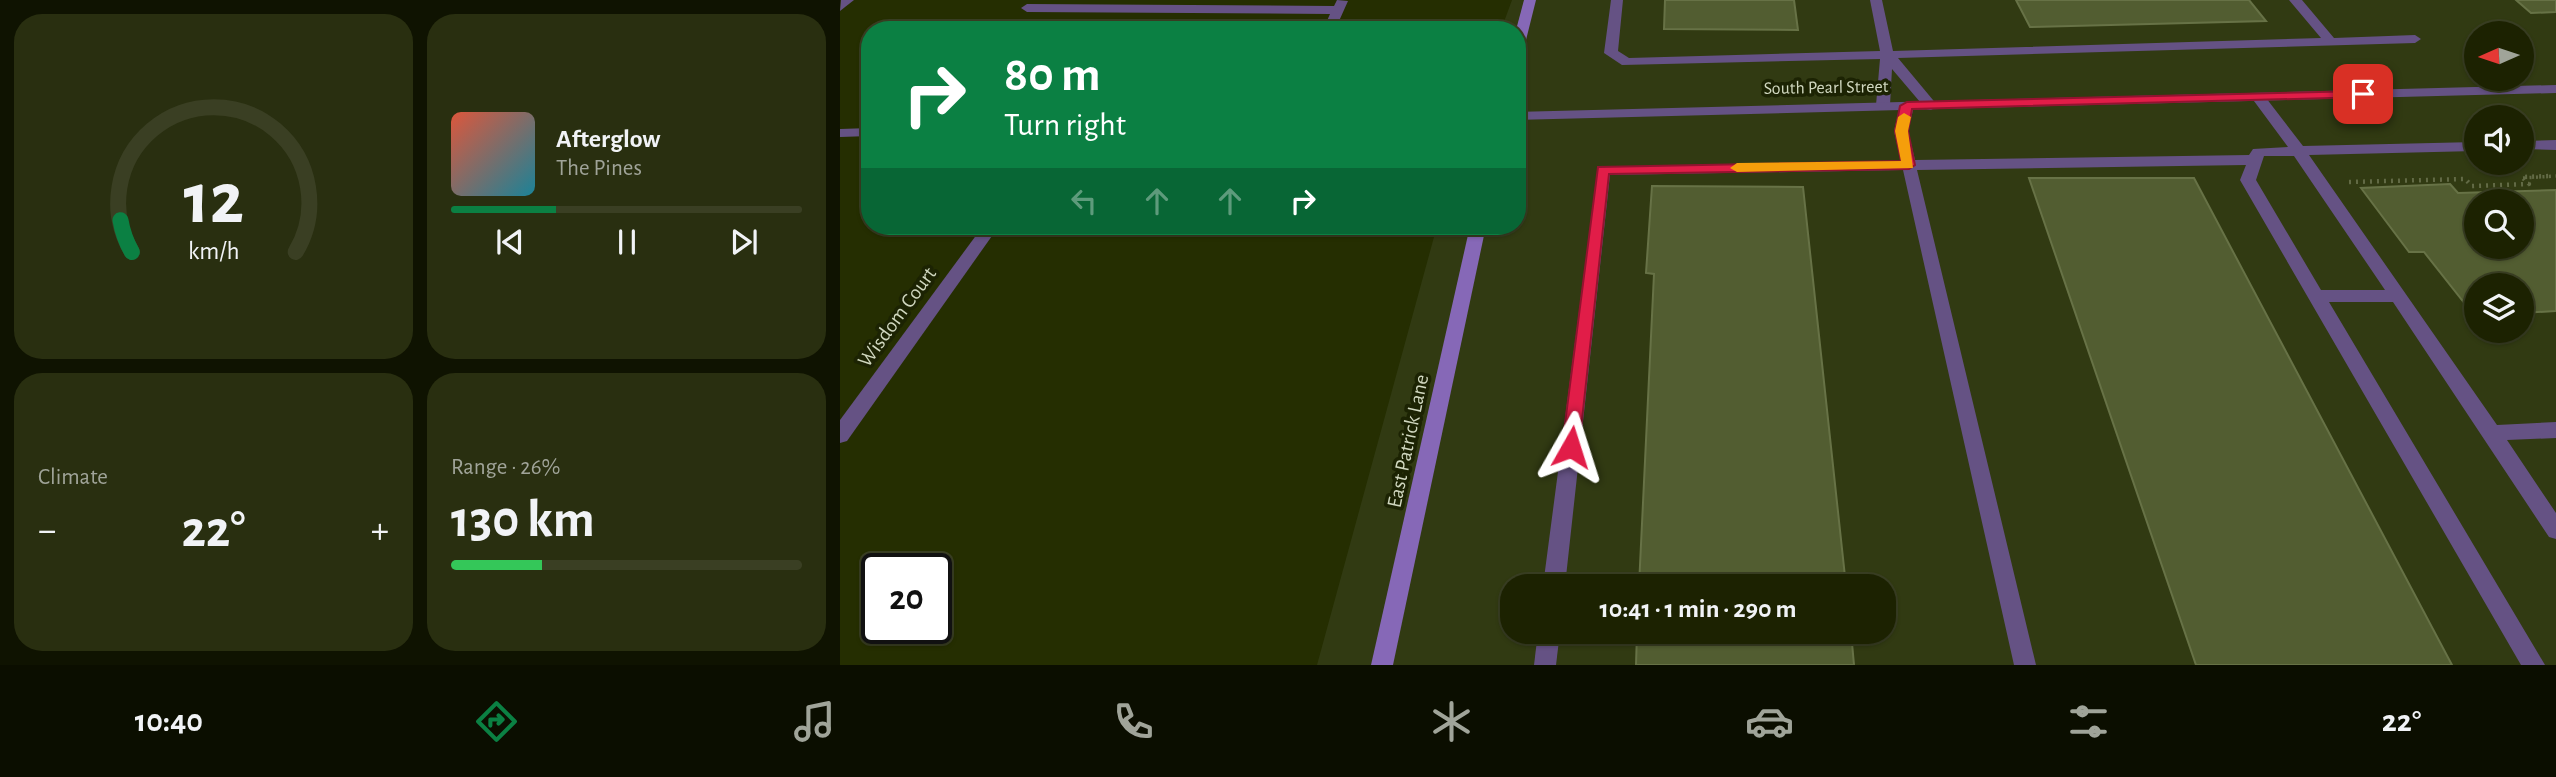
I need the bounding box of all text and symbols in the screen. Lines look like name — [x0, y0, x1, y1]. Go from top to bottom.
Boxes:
north arrow — [2464, 21, 2534, 91]
map controls — [2464, 21, 2534, 343]
icon: right — [889, 49, 980, 140]
text: 80 m — [1004, 51, 1101, 100]
pin — [2333, 64, 2393, 124]
icon: arrive — [2344, 75, 2382, 113]
street label: South Pearl Street — [1763, 78, 1889, 98]
button: sound — [2464, 105, 2534, 175]
text: Turn right — [1004, 109, 1126, 141]
text: Afterglow — [556, 126, 660, 152]
text: The Pines — [556, 157, 642, 180]
text: 12 — [183, 165, 244, 238]
icon: left — [1065, 182, 1103, 220]
icon: ahead — [1138, 182, 1176, 220]
icon: ahead — [1211, 182, 1249, 220]
icon: right — [1284, 182, 1322, 220]
button: search — [2464, 189, 2534, 259]
icon: previous — [491, 223, 529, 261]
icon: pause — [608, 223, 646, 261]
icon: next — [725, 223, 763, 261]
text: km/h — [188, 239, 239, 264]
street label: Wisdom Court — [854, 263, 940, 371]
button: layers — [2464, 273, 2534, 343]
street label: East Patrick Lane — [1384, 372, 1432, 510]
position arrow — [1534, 410, 1608, 484]
text: Range · 26% — [451, 456, 560, 479]
text: Climate — [38, 466, 108, 489]
text: 130 km — [451, 494, 595, 546]
text: 22° — [181, 504, 246, 556]
text: − — [38, 512, 56, 550]
text: + — [371, 512, 389, 550]
speed limit sign: 20 — [861, 553, 952, 644]
text: 10:41 · 1 min · 290 m — [1600, 596, 1796, 622]
icon: directions — [472, 697, 521, 746]
icon: music — [790, 697, 839, 746]
icon: phone — [1109, 697, 1158, 746]
icon: climate — [1427, 697, 1476, 746]
icon: car — [1745, 697, 1794, 746]
icon: filters — [2064, 697, 2113, 746]
text: 10:40 — [135, 705, 203, 737]
text: 22° — [2382, 705, 2421, 737]

